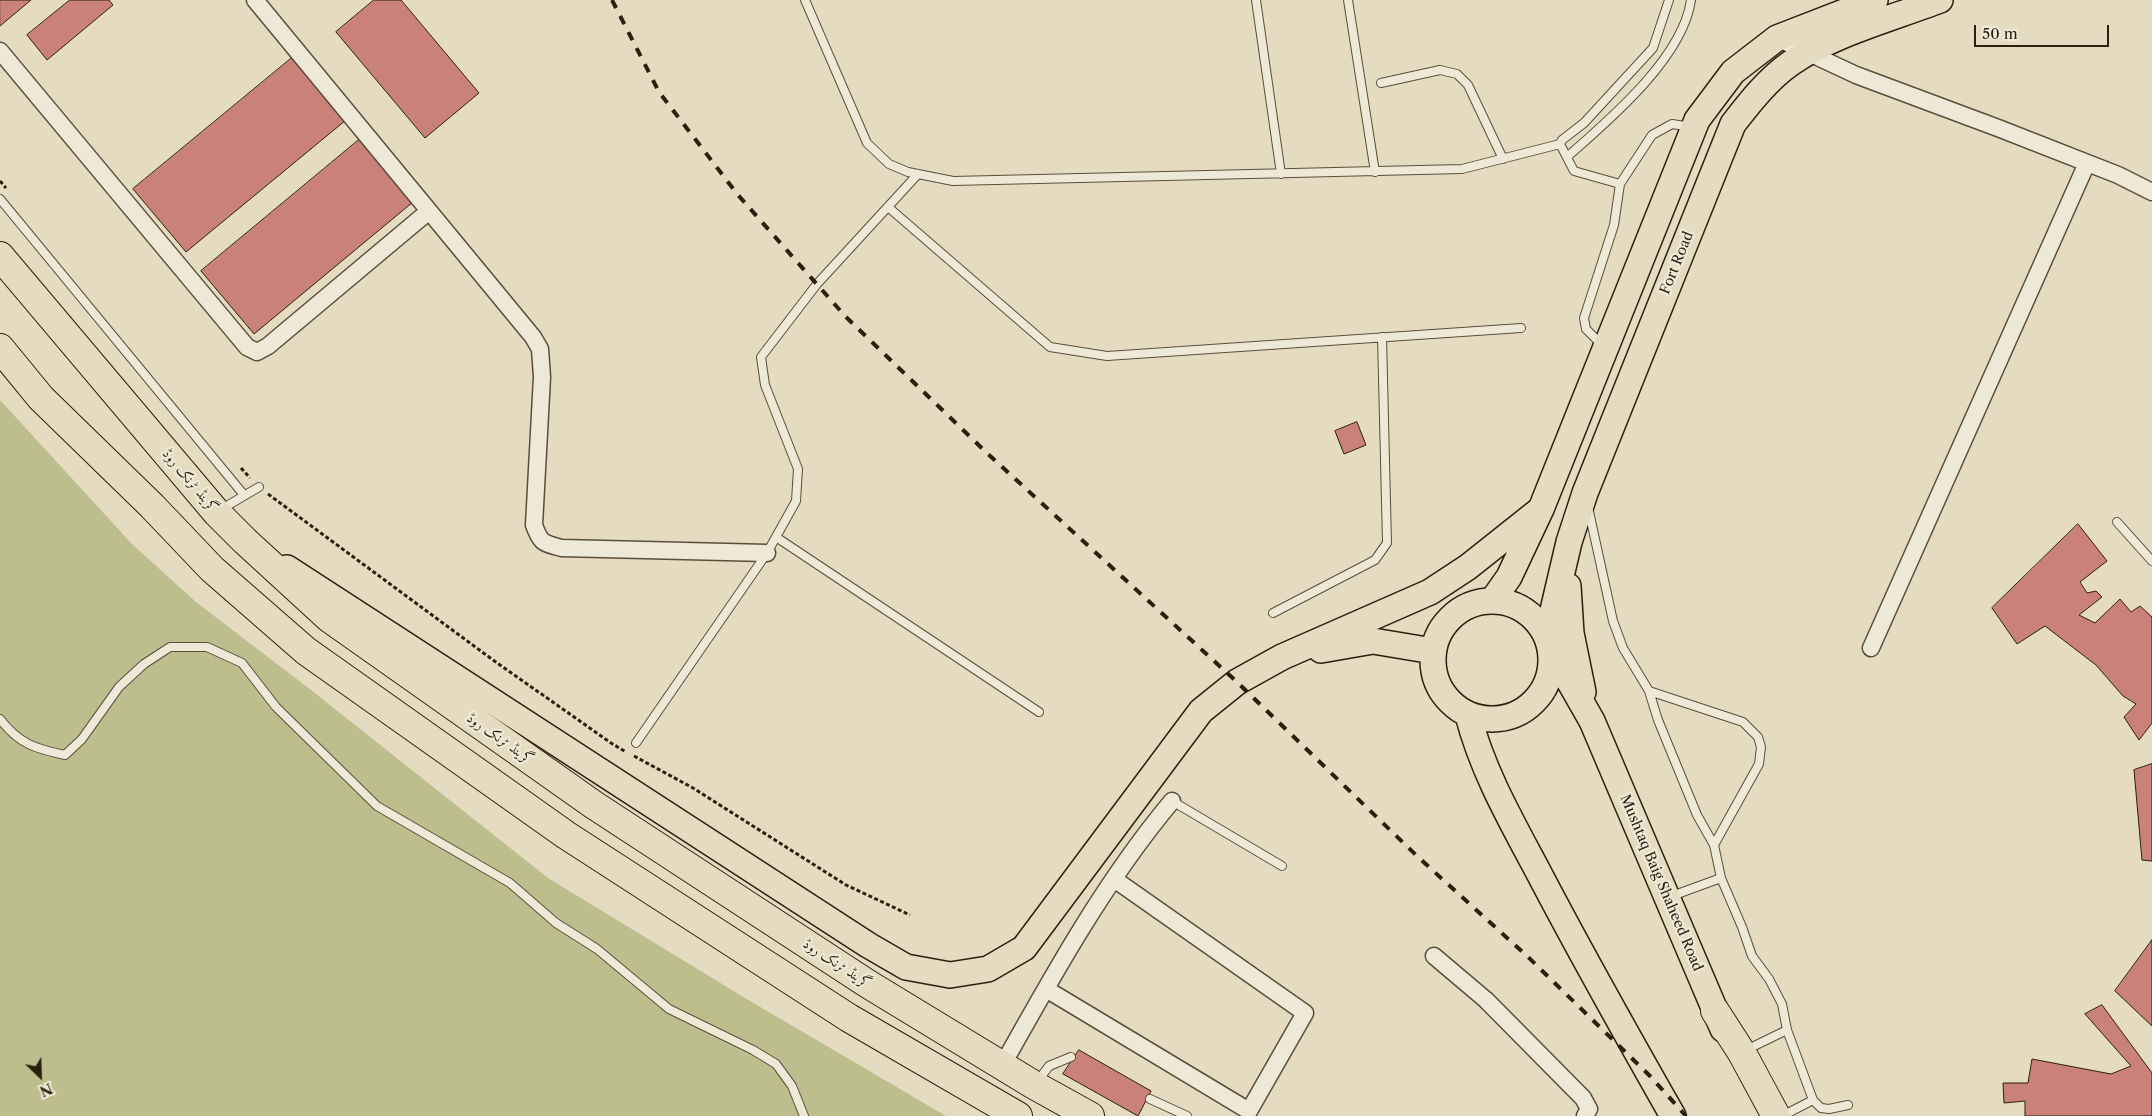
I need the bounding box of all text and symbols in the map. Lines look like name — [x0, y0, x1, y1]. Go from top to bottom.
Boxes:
scale bar — [1977, 15, 2112, 47]
text: 50 m — [1982, 24, 2018, 43]
street label: Fort Road — [1657, 229, 1697, 297]
street label: گرینڈ ٹرنک روڈ — [158, 446, 222, 516]
street label: گرینڈ ٹرنک روڈ — [463, 710, 537, 768]
street label: Mushtaq Baig Shaheed Road — [1616, 792, 1706, 974]
street label: گرینڈ ٹرنک روڈ — [800, 936, 874, 992]
north arrow — [15, 1051, 65, 1101]
text: N — [37, 1079, 55, 1100]

